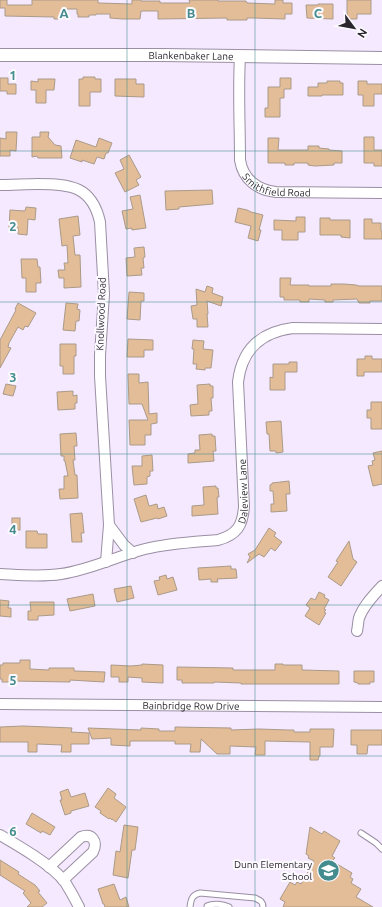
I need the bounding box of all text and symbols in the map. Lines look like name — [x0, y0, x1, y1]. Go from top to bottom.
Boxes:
text: A — [59, 6, 69, 20]
text: B — [187, 6, 196, 20]
text: C — [314, 6, 323, 20]
north arrow — [334, 8, 374, 48]
text: N — [355, 27, 370, 40]
street label: Blankenbaker Lane — [148, 49, 234, 61]
text: 1 — [9, 68, 17, 82]
street label: Smithfield Road — [241, 171, 311, 198]
text: 2 — [9, 219, 17, 233]
street label: Knollwood Road — [94, 277, 108, 351]
text: 3 — [9, 370, 17, 384]
street label: Daleview Lane — [235, 459, 250, 525]
text: 4 — [9, 522, 17, 536]
text: 5 — [9, 673, 17, 687]
street label: Bainbridge Row Drive — [142, 700, 240, 711]
text: 6 — [9, 824, 17, 838]
school or university icon: Dunn Elementary School — [315, 857, 341, 883]
place label: Dunn Elementary School — [234, 859, 312, 882]

